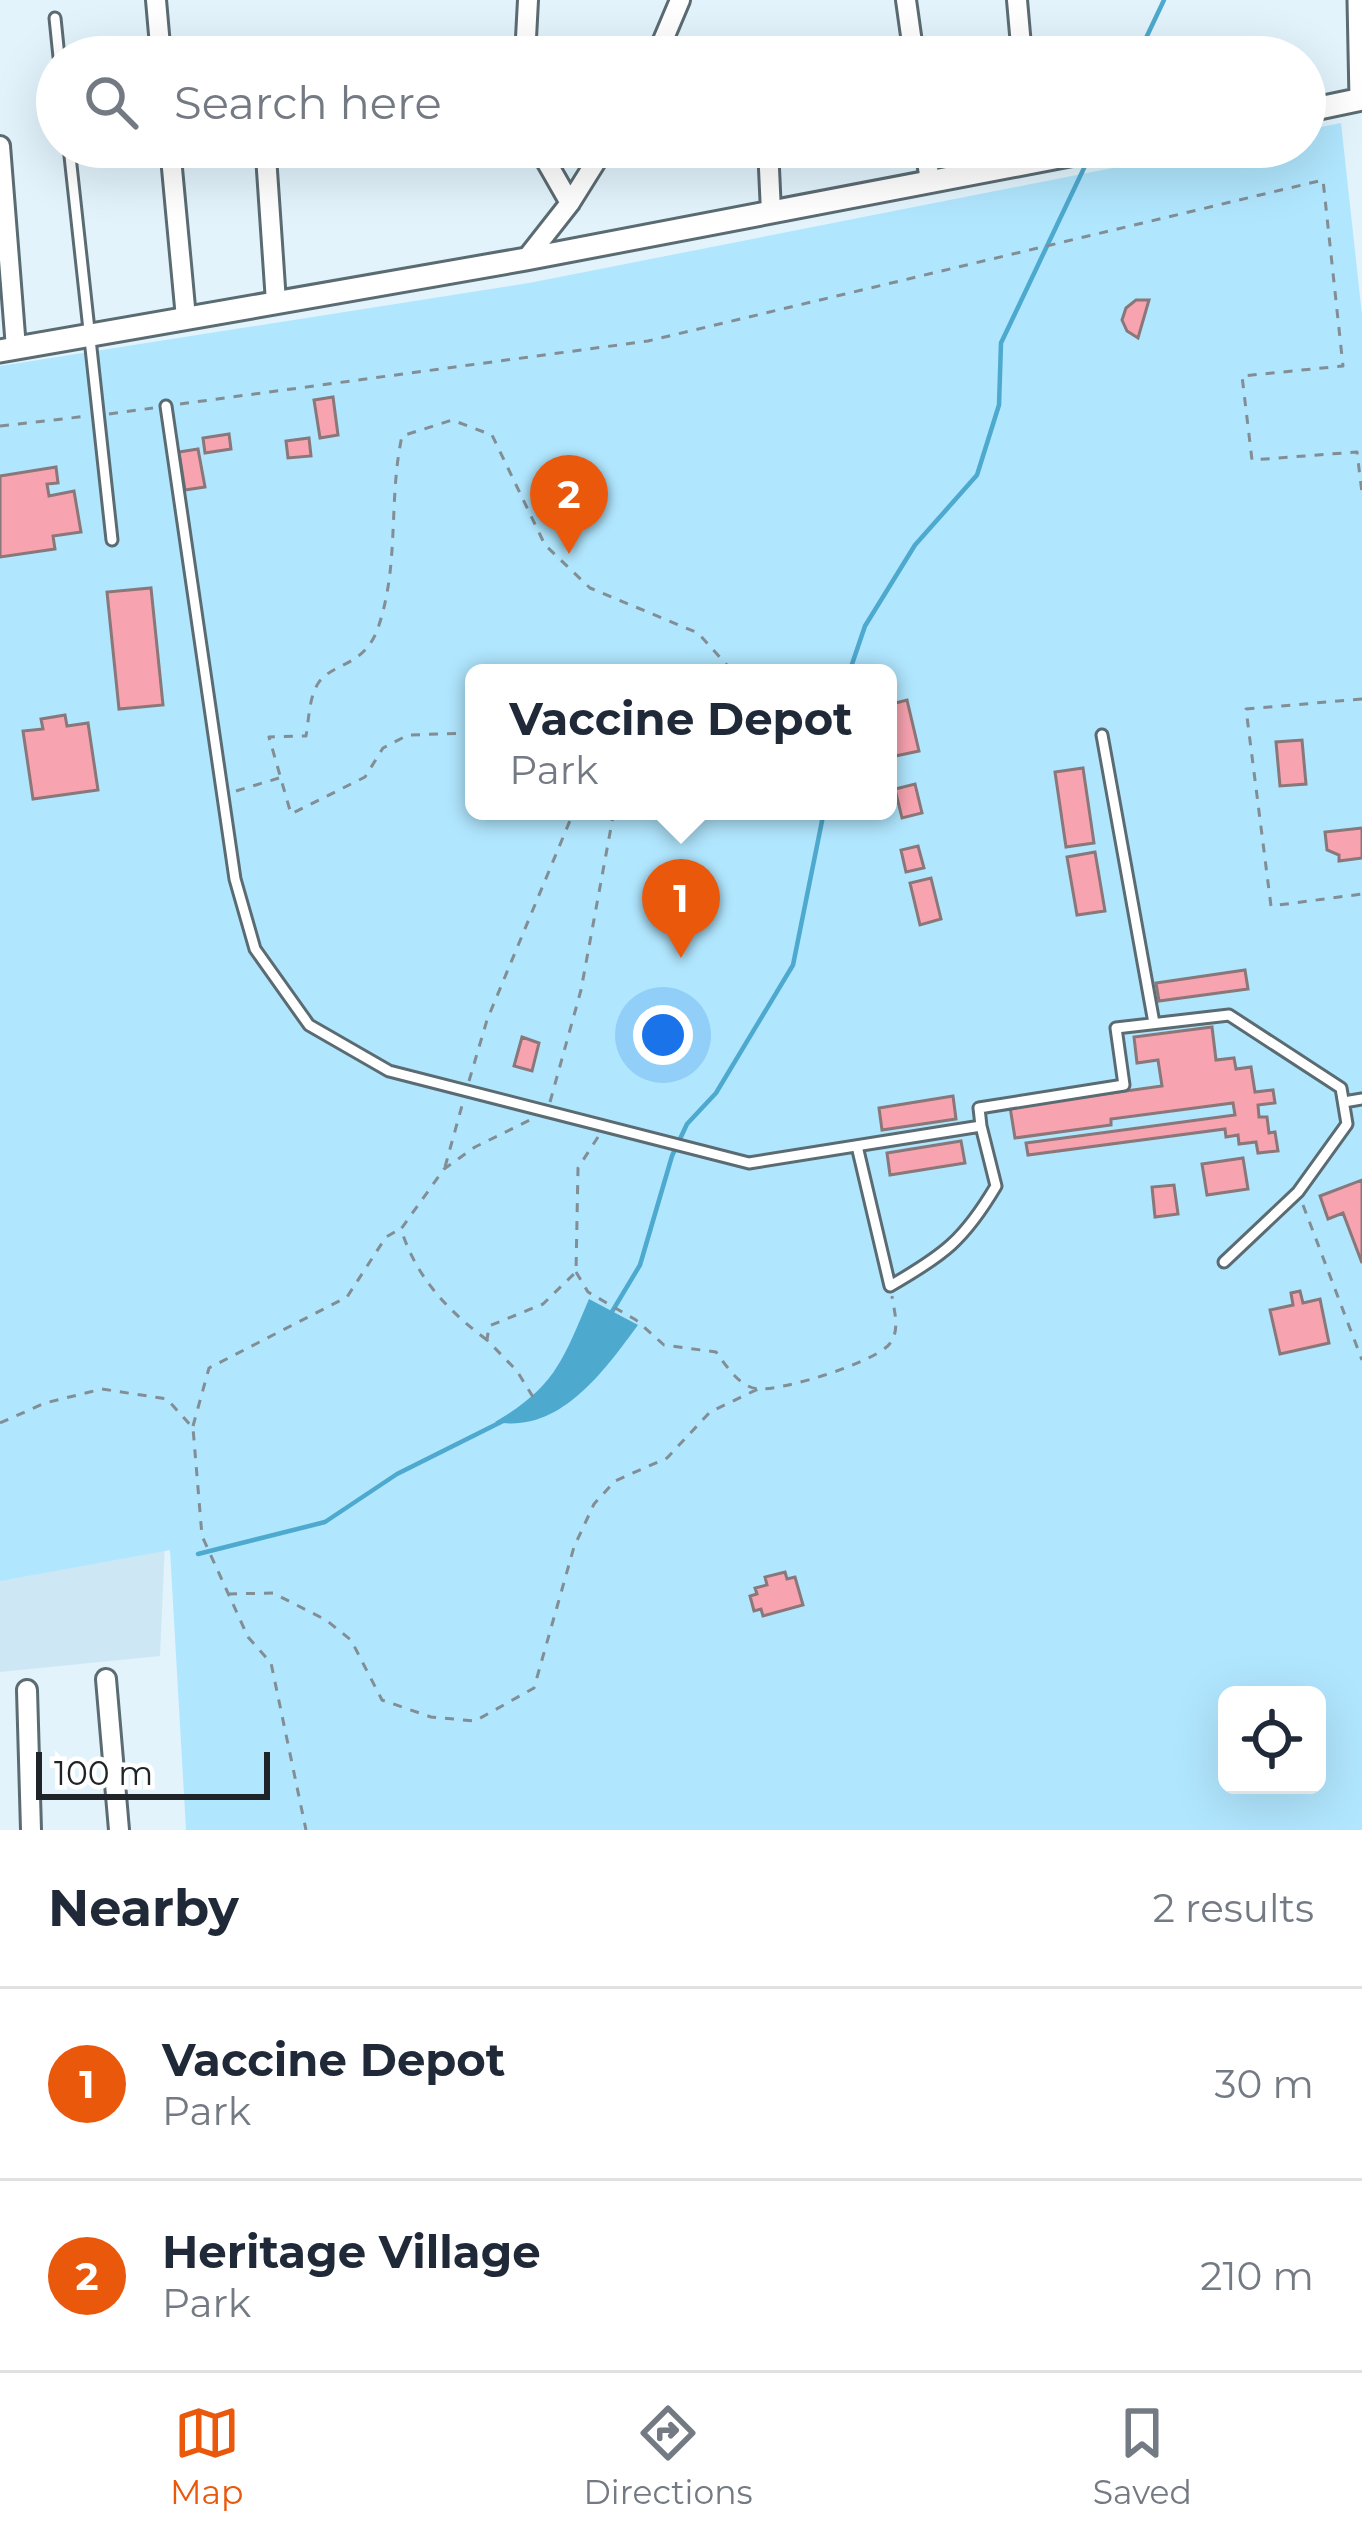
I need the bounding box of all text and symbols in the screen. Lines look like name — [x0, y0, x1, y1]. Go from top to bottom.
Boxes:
search box — [36, 36, 1326, 168]
icon: search — [78, 69, 144, 135]
text: Search here — [174, 75, 442, 130]
pin: 2 — [530, 455, 608, 554]
popup — [465, 664, 897, 820]
text: Vaccine Depot — [509, 691, 853, 746]
text: Park — [509, 746, 598, 794]
pin: 1 — [642, 859, 720, 958]
your location — [633, 1005, 693, 1065]
map controls — [1218, 1686, 1326, 1794]
button: locate — [1218, 1686, 1326, 1794]
scale bar — [36, 1746, 270, 1799]
text: 100 m — [54, 1753, 153, 1793]
text: Nearby — [48, 1877, 239, 1939]
text: 2 results — [1153, 1884, 1314, 1932]
text: Vaccine Depot — [162, 2032, 505, 2087]
text: 1 — [79, 2060, 95, 2108]
text: 30 m — [1215, 2060, 1314, 2108]
text: Park — [162, 2087, 251, 2135]
text: Heritage Village — [162, 2224, 541, 2279]
text: 2 — [75, 2252, 99, 2300]
text: 210 m — [1200, 2252, 1314, 2300]
text: Park — [162, 2279, 251, 2327]
tab: Map — [170, 2400, 243, 2512]
tab: Directions — [584, 2400, 753, 2512]
tab: Saved — [1093, 2400, 1192, 2512]

